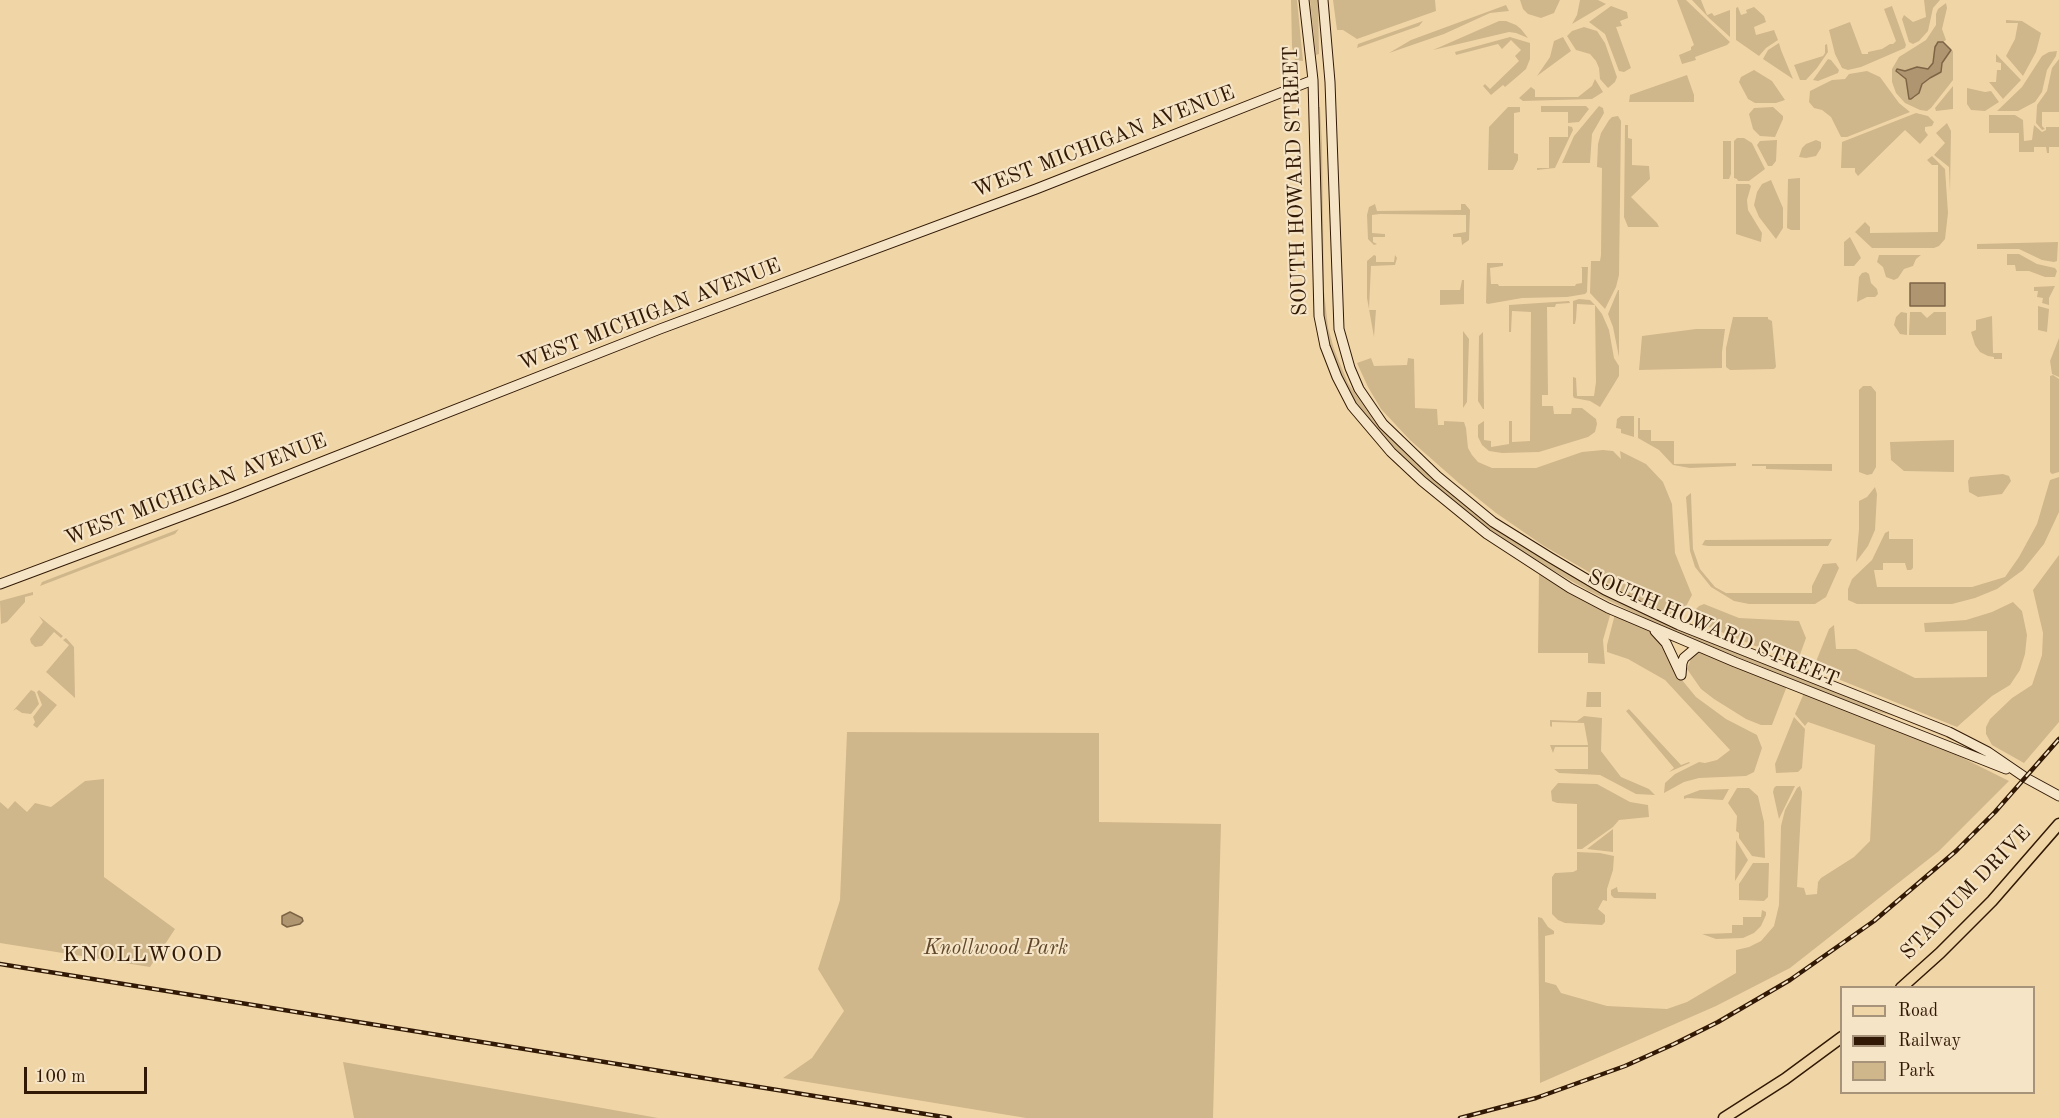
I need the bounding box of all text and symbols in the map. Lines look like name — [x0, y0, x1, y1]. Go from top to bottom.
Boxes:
street label: SOUTH HOWARD STREET — [1279, 46, 1313, 316]
street label: WEST MICHIGAN AVENUE — [970, 80, 1238, 204]
street label: WEST MICHIGAN AVENUE — [516, 253, 784, 377]
street label: WEST MICHIGAN AVENUE — [62, 428, 330, 552]
street label: SOUTH HOWARD STREET — [1584, 565, 1842, 693]
street label: STADIUM DRIVE — [1895, 820, 2037, 966]
park label: Knollwood Park — [924, 935, 1068, 961]
district label: KNOLLWOOD — [63, 942, 223, 968]
legend — [1840, 986, 2035, 1094]
text: Road — [1898, 1002, 1938, 1020]
text: Railway — [1898, 1032, 1961, 1050]
scale bar — [27, 1055, 150, 1093]
text: Park — [1898, 1062, 1935, 1080]
text: 100 m — [35, 1068, 86, 1086]

